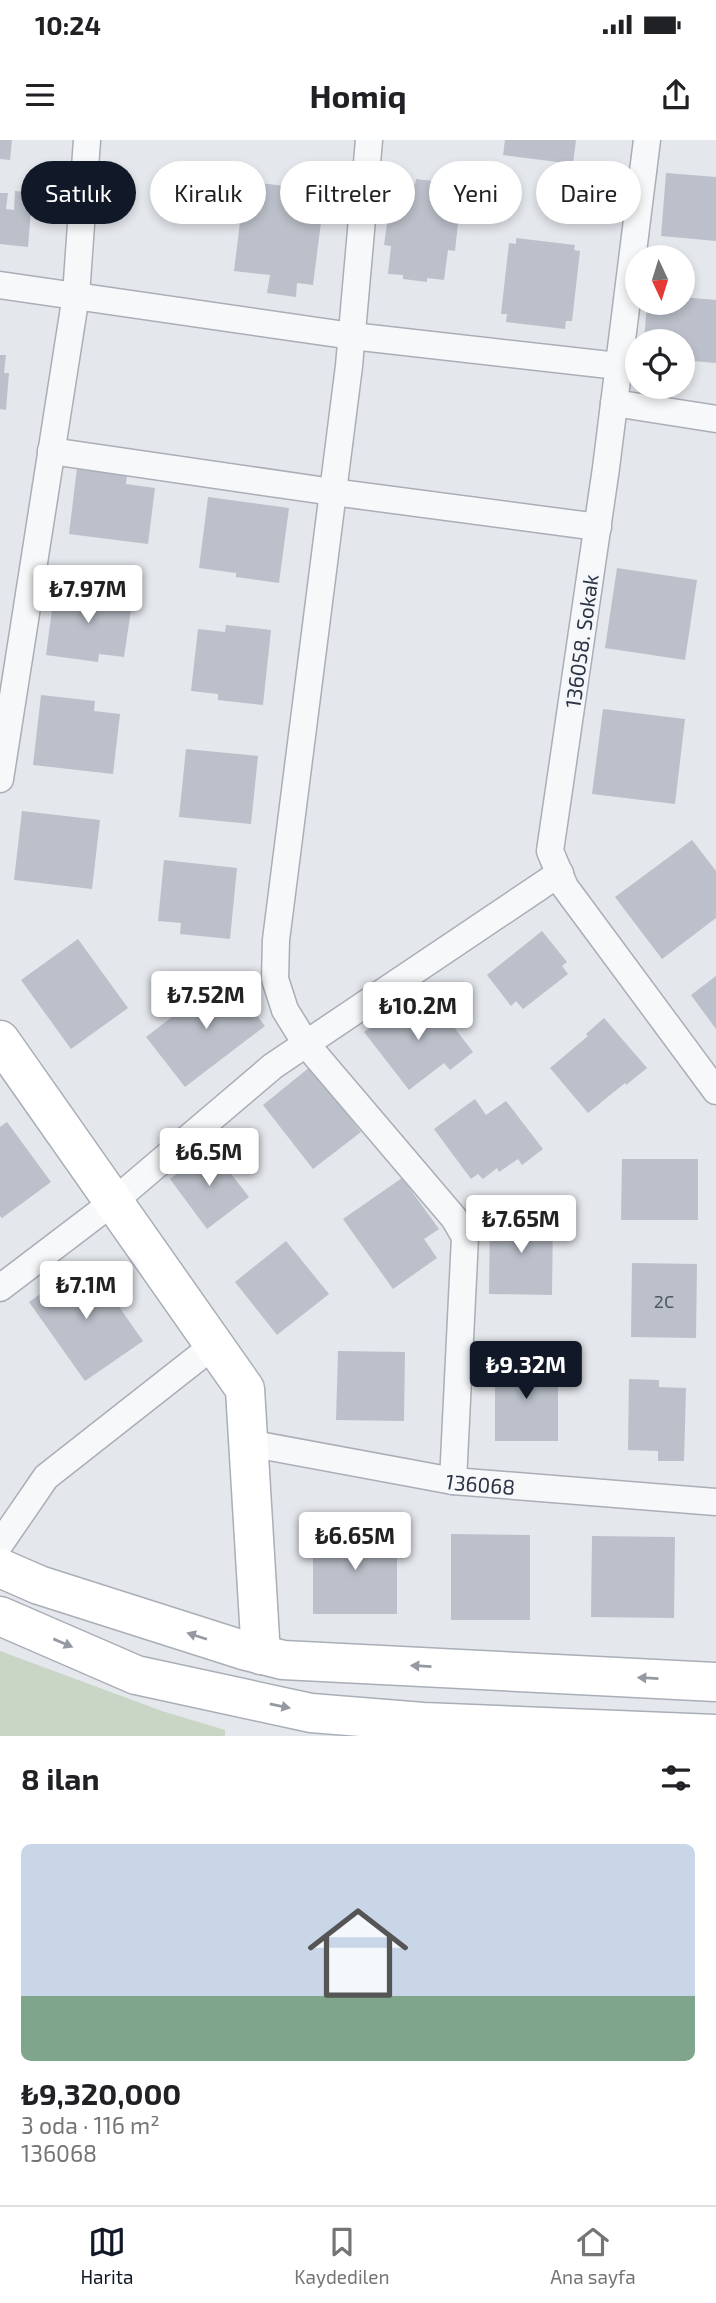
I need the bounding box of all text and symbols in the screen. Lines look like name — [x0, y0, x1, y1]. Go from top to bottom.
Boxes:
text: 10:24 — [35, 9, 101, 40]
icon: menu — [21, 76, 59, 114]
text: Homiq — [309, 76, 407, 114]
icon: share — [657, 76, 695, 114]
chip: Satılık — [21, 161, 136, 224]
chip: Kiralık — [150, 161, 266, 224]
chip: Filtreler — [280, 161, 415, 224]
chip: Yeni — [429, 161, 522, 224]
chip: Daire — [536, 161, 641, 224]
north arrow — [625, 245, 695, 315]
map controls — [625, 245, 695, 399]
button: locate — [625, 329, 695, 399]
pin: ₺7.97M — [31, 566, 145, 625]
street label: 136058. Sokak — [559, 572, 603, 709]
text: ₺7.97M — [49, 574, 127, 602]
pin: ₺7.52M — [149, 972, 263, 1031]
text: ₺7.52M — [167, 980, 245, 1008]
pin: ₺10.2M — [361, 982, 475, 1042]
text: ₺10.2M — [379, 991, 457, 1019]
pin: ₺6.5M — [160, 1128, 258, 1188]
text: ₺6.5M — [176, 1137, 242, 1165]
pin: ₺7.65M — [464, 1196, 578, 1255]
text: ₺7.65M — [482, 1204, 560, 1232]
pin: ₺7.1M — [37, 1262, 135, 1321]
text: ₺7.1M — [56, 1270, 116, 1298]
house number: 2C — [654, 1290, 674, 1312]
pin: ₺9.32M — [469, 1342, 583, 1401]
text: ₺9.32M — [486, 1350, 566, 1378]
street label: 136068 — [444, 1467, 516, 1498]
pin: ₺6.65M — [298, 1512, 412, 1572]
text: ₺6.65M — [315, 1521, 395, 1549]
one-way arrow — [186, 1630, 207, 1640]
one-way arrow — [52, 1638, 73, 1649]
one-way arrow — [409, 1661, 431, 1672]
one-way arrow — [637, 1672, 659, 1683]
one-way arrow — [269, 1701, 291, 1712]
icon: filters — [657, 1759, 695, 1797]
text: 8 ilan — [21, 1760, 99, 1796]
icon: home — [295, 1890, 421, 2016]
text: ₺9,320,000 — [21, 2075, 181, 2111]
text: 3 oda · 116 m² — [21, 2111, 160, 2139]
text: 136068 — [21, 2139, 97, 2167]
tab: Harita — [80, 2223, 134, 2288]
tab: Kaydedilen — [294, 2223, 390, 2288]
tab: Ana sayfa — [550, 2223, 636, 2288]

